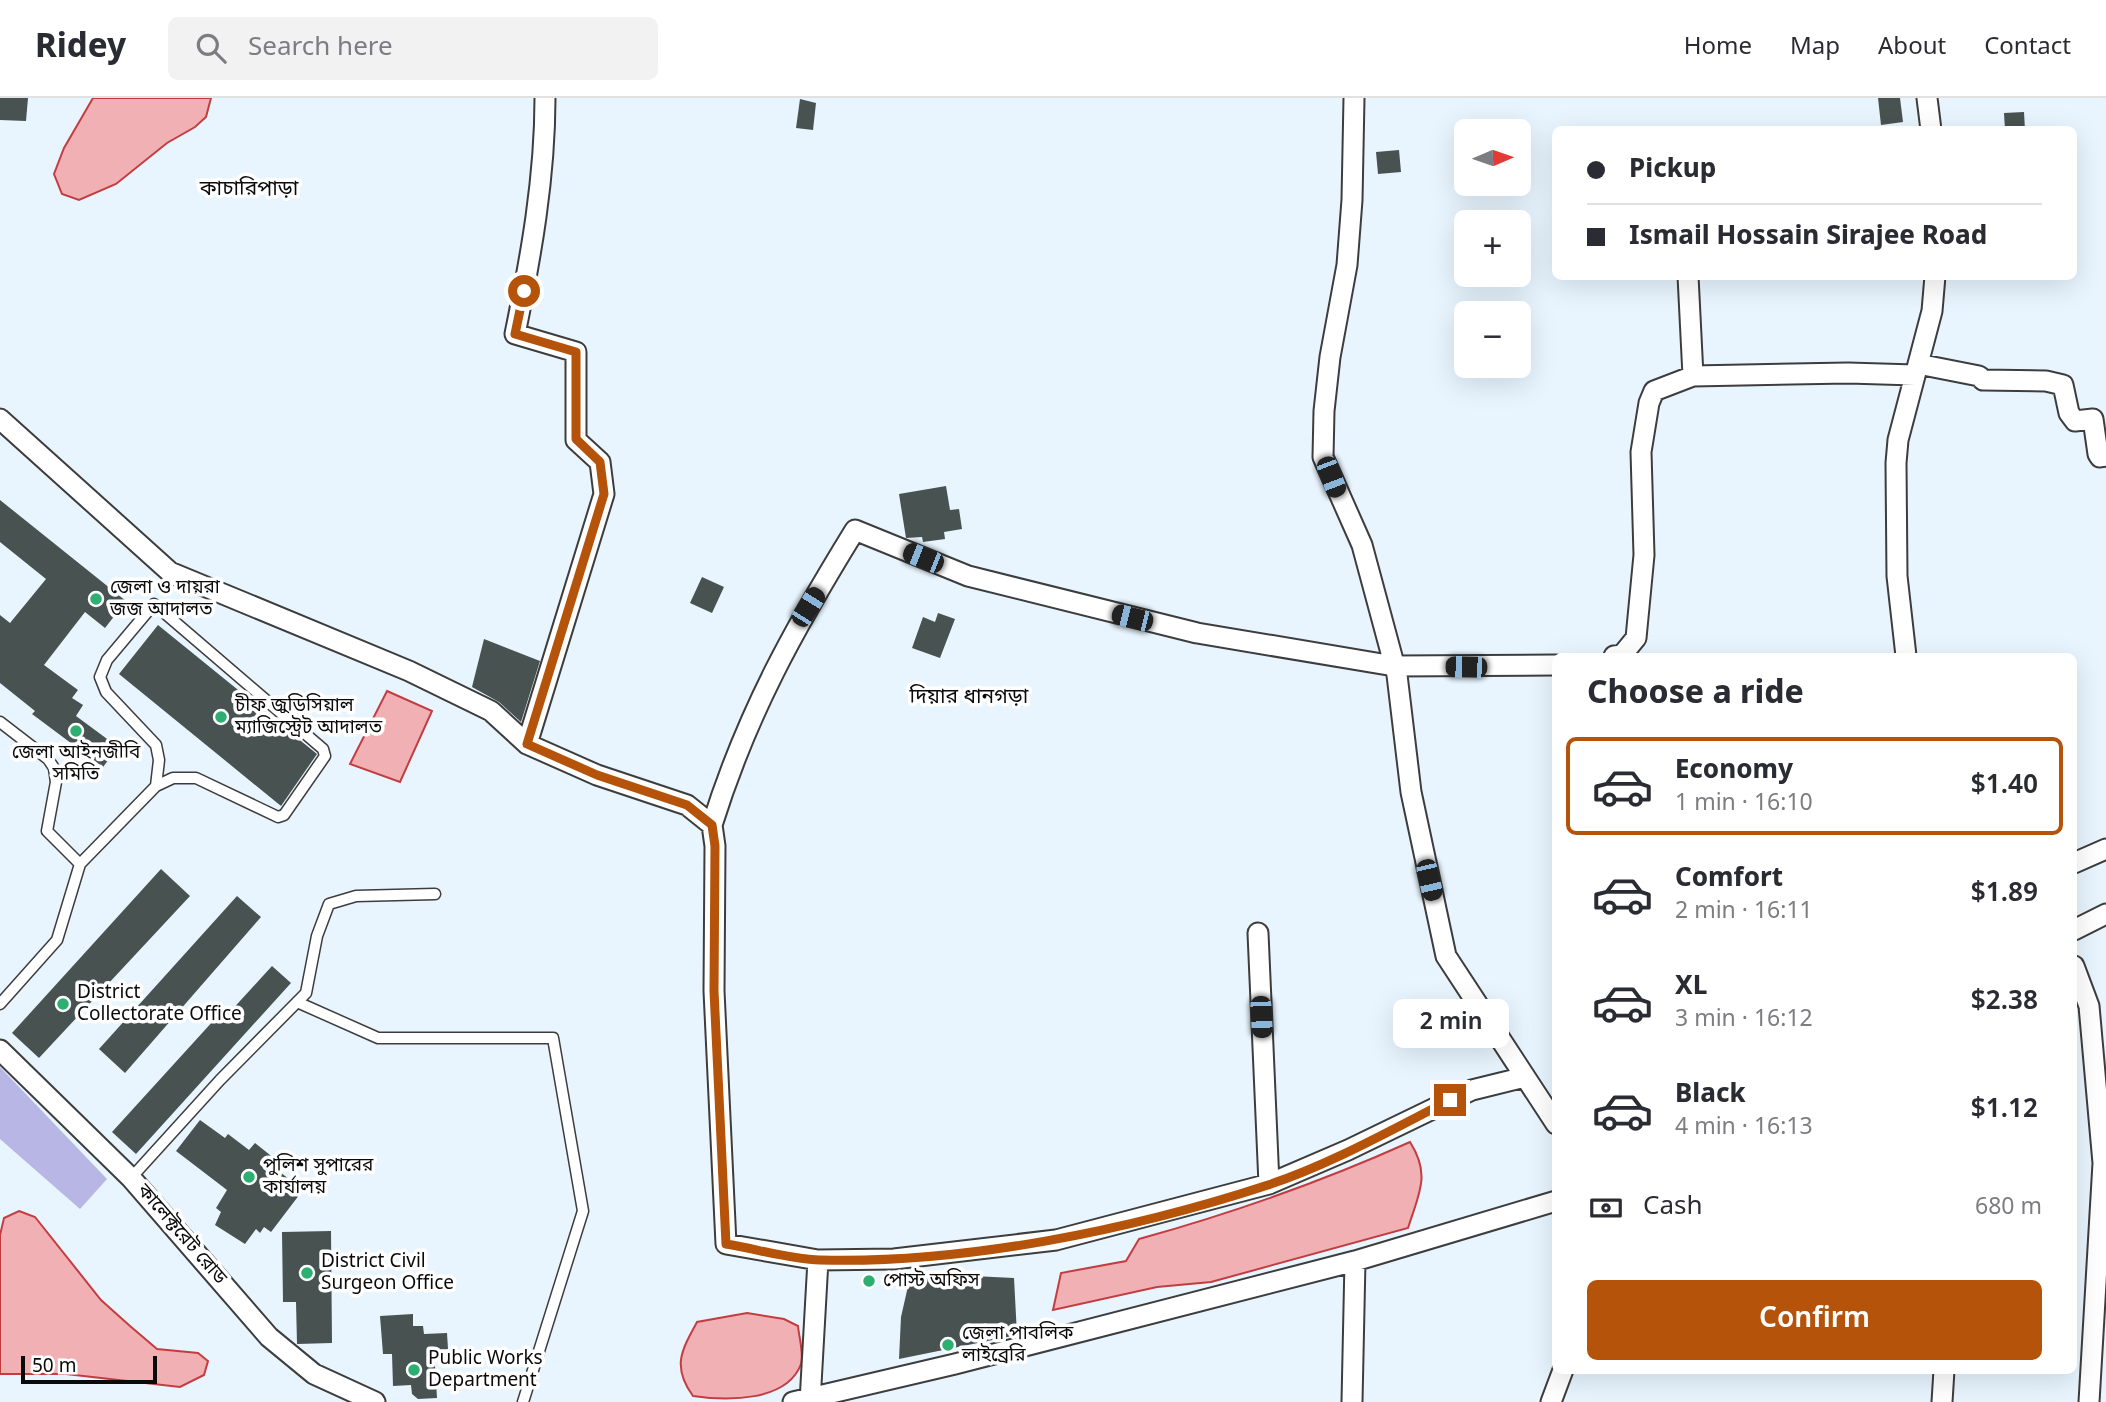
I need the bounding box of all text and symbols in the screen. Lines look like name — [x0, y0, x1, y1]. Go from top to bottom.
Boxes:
search box — [168, 17, 658, 80]
text: Ridey — [35, 27, 126, 70]
icon: search — [192, 29, 230, 67]
text: Search here — [248, 31, 393, 66]
text: Home — [1684, 32, 1752, 64]
text: Map — [1790, 32, 1840, 64]
text: About — [1878, 32, 1946, 64]
text: Contact — [1984, 32, 2071, 64]
north arrow — [1454, 119, 1531, 196]
map controls — [1454, 119, 1531, 378]
text: Pickup — [1629, 153, 1716, 188]
district label: কাচারিপাড়া — [199, 176, 299, 204]
button: + — [1454, 210, 1531, 287]
text: Ismail Hossain Sirajee Road — [1629, 220, 1987, 255]
route start — [508, 275, 540, 307]
button: − — [1454, 301, 1531, 378]
car — [1314, 454, 1349, 500]
car — [900, 540, 947, 576]
place label: জেলা ও দায়রা জজ আদালত — [109, 576, 221, 623]
car — [788, 584, 829, 630]
marker: জেলা ও দায়রা জজ আদালত — [88, 591, 104, 607]
car — [1110, 603, 1155, 633]
car — [1445, 656, 1488, 678]
text: Choose a ride — [1587, 674, 1804, 716]
district label: দিয়ার ধানগড়া — [909, 684, 1029, 712]
place label: চীফ জুডিসিয়াল ম্যাজিস্ট্রেট আদালত — [234, 693, 383, 741]
marker: চীফ জুডিসিয়াল ম্যাজিস্ট্রেট আদালত — [213, 709, 229, 725]
marker: জেলা আইনজীবি সমিতি — [68, 723, 84, 739]
place label: জেলা আইনজীবি সমিতি — [12, 740, 141, 788]
text: Economy — [1675, 754, 1793, 789]
icon: car — [1591, 755, 1654, 818]
text: $1.40 — [1971, 769, 2038, 804]
text: 1 min · 16:10 — [1675, 789, 1813, 819]
car — [1415, 857, 1444, 903]
text: Comfort — [1675, 862, 1783, 897]
icon: car — [1591, 863, 1654, 926]
text: $1.89 — [1971, 877, 2038, 912]
text: 2 min · 16:11 — [1675, 897, 1813, 927]
text: XL — [1675, 970, 1707, 1005]
icon: car — [1591, 971, 1654, 1034]
place label: District Collectorate Office — [77, 981, 242, 1028]
text: $2.38 — [1971, 985, 2038, 1020]
car — [1250, 995, 1273, 1039]
marker: District Collectorate Office — [55, 996, 71, 1012]
callout: 2 min — [1392, 998, 1508, 1048]
text: 3 min · 16:12 — [1675, 1005, 1813, 1035]
text: 2 min — [1420, 1008, 1482, 1038]
text: Black — [1675, 1078, 1746, 1113]
icon: car — [1591, 1079, 1654, 1142]
route end — [1434, 1084, 1466, 1116]
text: $1.12 — [1971, 1093, 2038, 1128]
text: 4 min · 16:13 — [1675, 1113, 1813, 1143]
place label: পুলিশ সুপারের কার্যালয় — [262, 1153, 374, 1201]
marker: পুলিশ সুপারের কার্যালয় — [241, 1169, 257, 1185]
street label: কালেক্টরেট রোড — [130, 1178, 233, 1291]
icon: cash — [1587, 1189, 1625, 1227]
text: Cash — [1643, 1190, 1703, 1225]
text: 680 m — [1975, 1193, 2042, 1223]
place label: District Civil Surgeon Office — [321, 1250, 454, 1297]
marker: District Civil Surgeon Office — [299, 1265, 315, 1281]
place label: পোস্ট অফিস — [883, 1268, 981, 1294]
marker: পোস্ট অফিস — [861, 1273, 877, 1289]
button: Confirm — [1587, 1280, 2042, 1360]
place label: জেলা পাবলিক লাইব্রেরি — [961, 1321, 1074, 1369]
marker: জেলা পাবলিক লাইব্রেরি — [940, 1337, 956, 1353]
place label: Public Works Department — [428, 1347, 543, 1394]
scale bar — [21, 1353, 158, 1385]
text: 50 m — [32, 1355, 76, 1380]
marker: Public Works Department — [406, 1362, 422, 1378]

